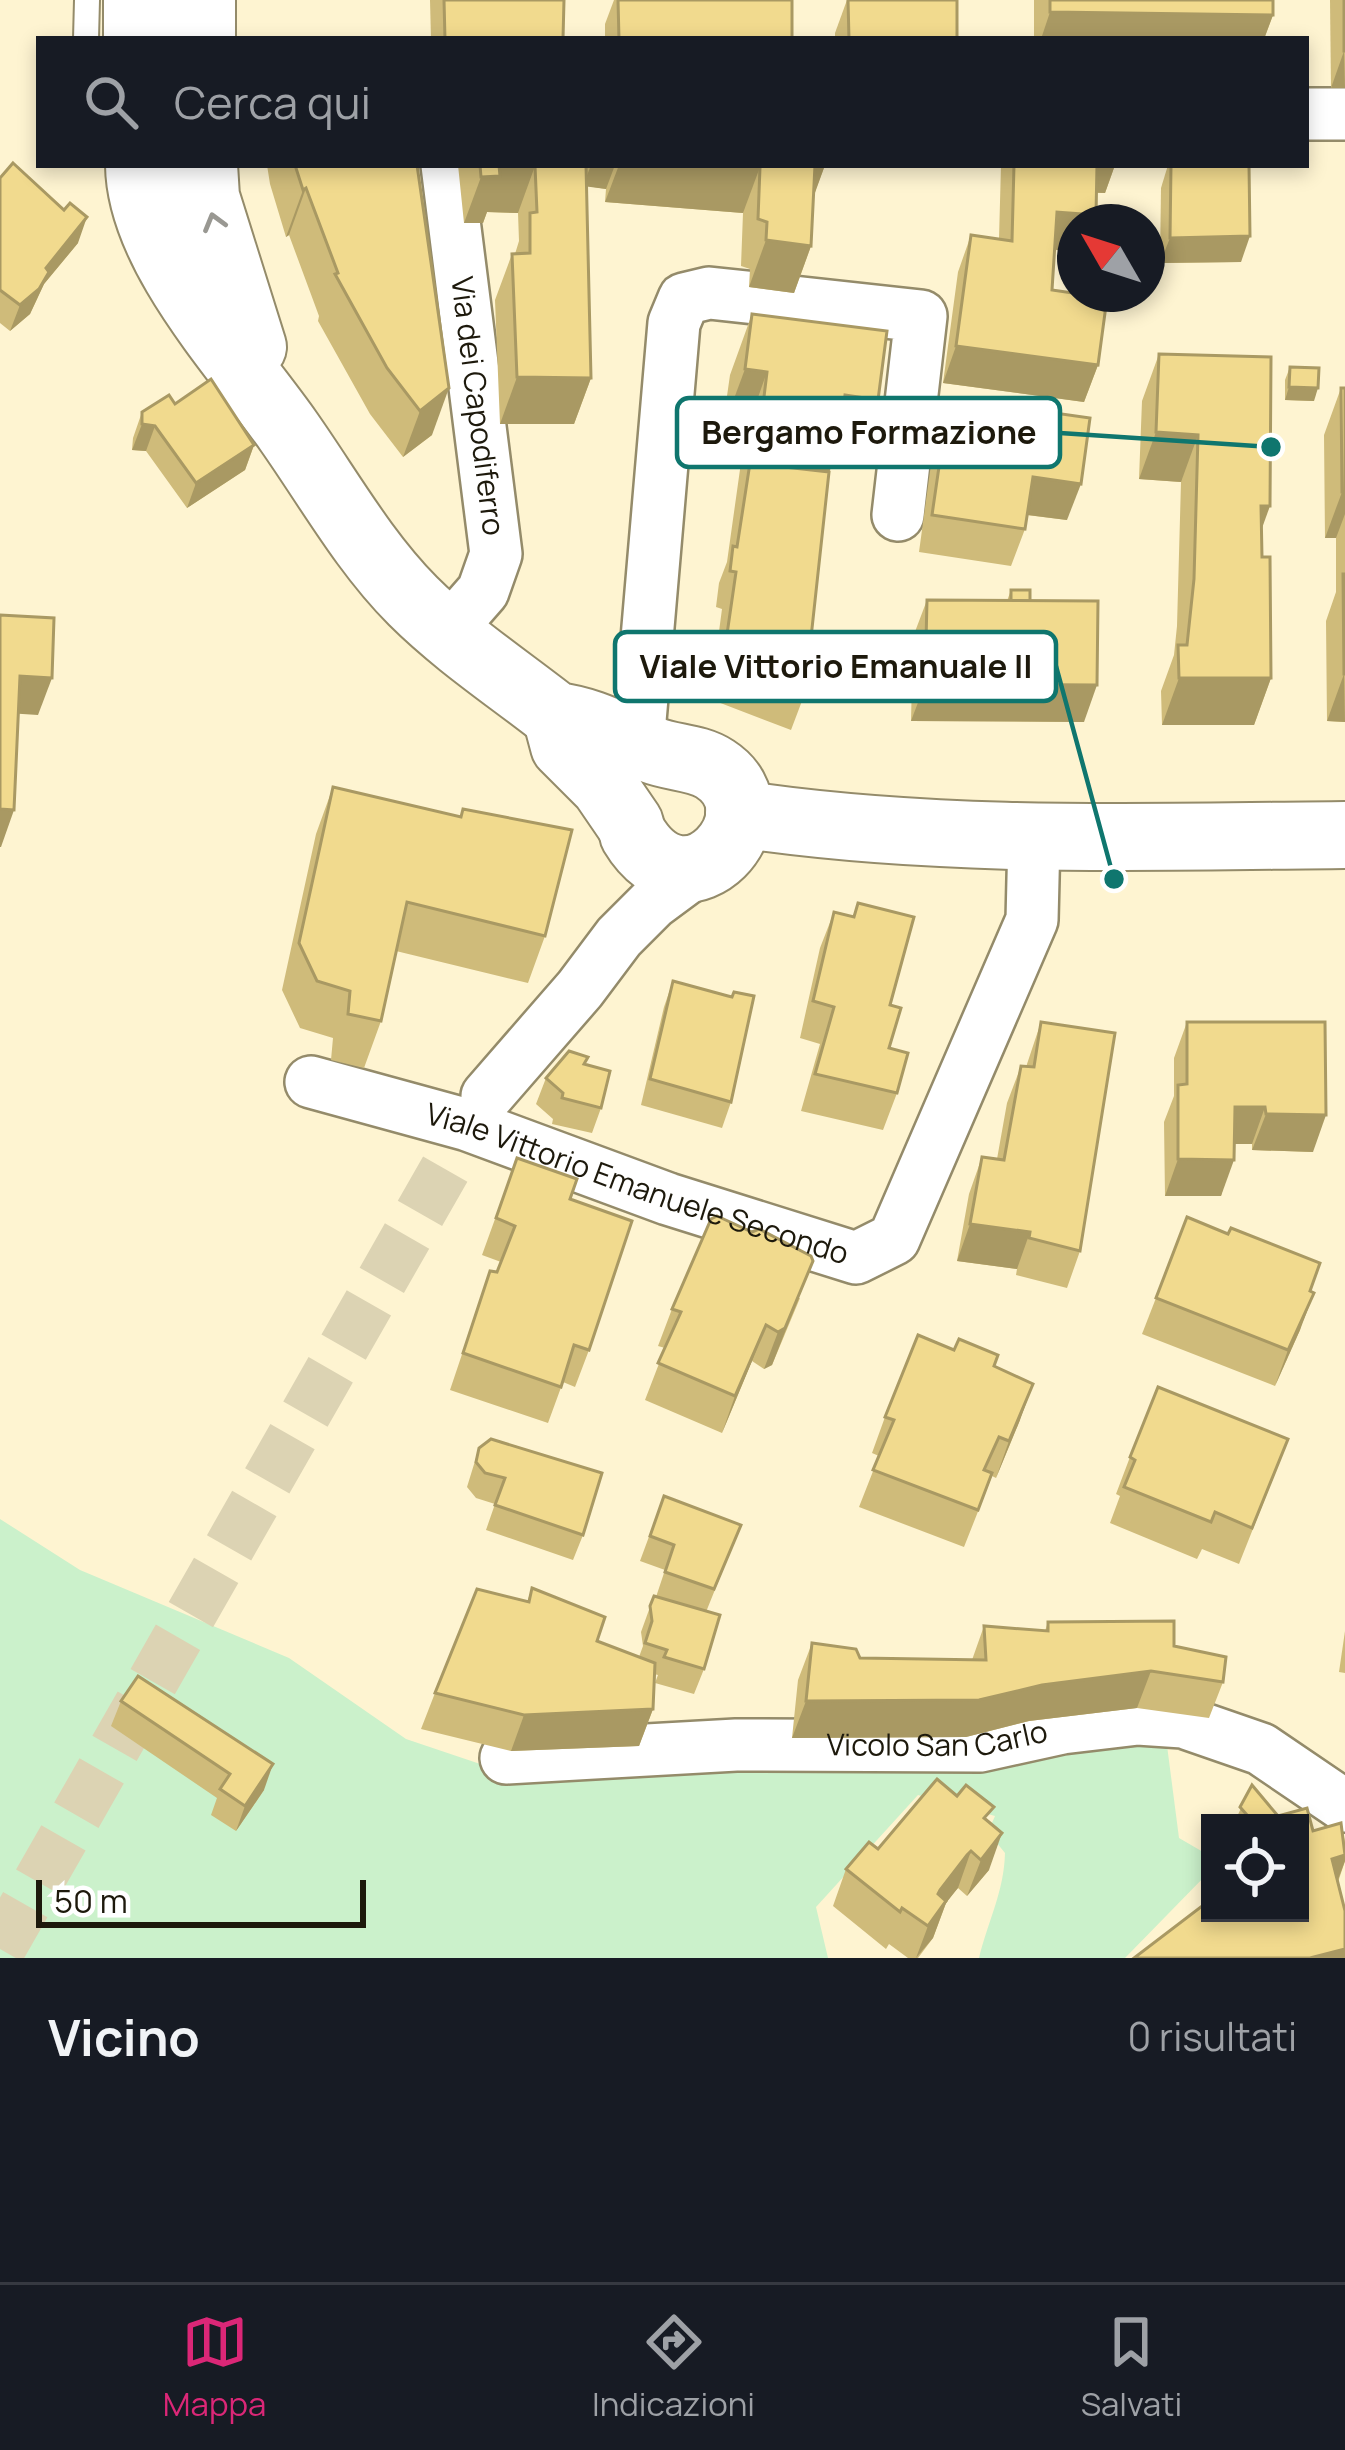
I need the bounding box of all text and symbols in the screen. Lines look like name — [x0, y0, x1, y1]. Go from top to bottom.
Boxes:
search box — [36, 36, 1309, 168]
icon: search — [78, 69, 144, 135]
text: Cerca qui — [174, 71, 371, 133]
north arrow — [1057, 204, 1165, 312]
one-way arrow — [203, 212, 228, 233]
street label: Via dei Capodiferro — [442, 274, 515, 538]
callout: Bergamo Formazione — [677, 398, 1060, 467]
text: Bergamo Formazione — [701, 409, 1037, 454]
callout: Viale Vittorio Emanuale II — [615, 632, 1056, 701]
text: Viale Vittorio Emanuale II — [639, 643, 1033, 688]
street label: Viale Vittorio Emanuele Secondo — [422, 1092, 854, 1273]
street label: Vicolo San Carlo — [827, 1710, 1051, 1766]
map controls — [1201, 1814, 1309, 1922]
button: locate — [1201, 1814, 1309, 1922]
scale bar — [36, 1874, 366, 1927]
text: 50 m — [54, 1878, 128, 1923]
text: Vicino — [48, 2002, 200, 2071]
text: 0 risultati — [1127, 2009, 1297, 2063]
tab: Mappa — [163, 2309, 266, 2426]
tab: Indicazioni — [592, 2309, 755, 2426]
tab: Salvati — [1081, 2309, 1182, 2426]

